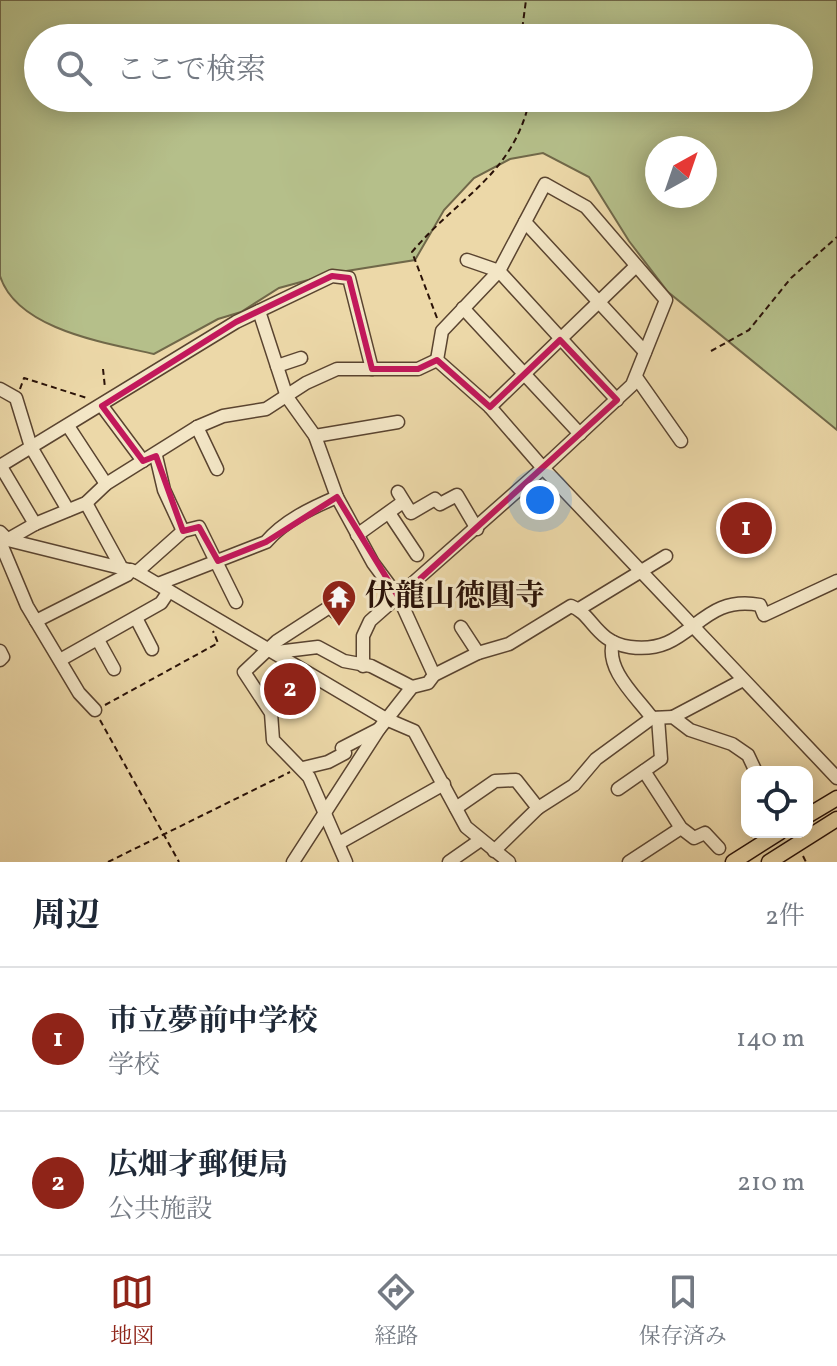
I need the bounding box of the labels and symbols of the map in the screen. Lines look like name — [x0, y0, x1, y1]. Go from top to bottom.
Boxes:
north arrow — [645, 136, 717, 208]
your location — [520, 480, 560, 520]
pin: 1 — [720, 498, 772, 558]
place label: 伏龍山徳圓寺 — [365, 576, 545, 618]
temple icon: 伏龍山徳圓寺 — [320, 578, 358, 628]
pin: 2 — [264, 659, 316, 719]

